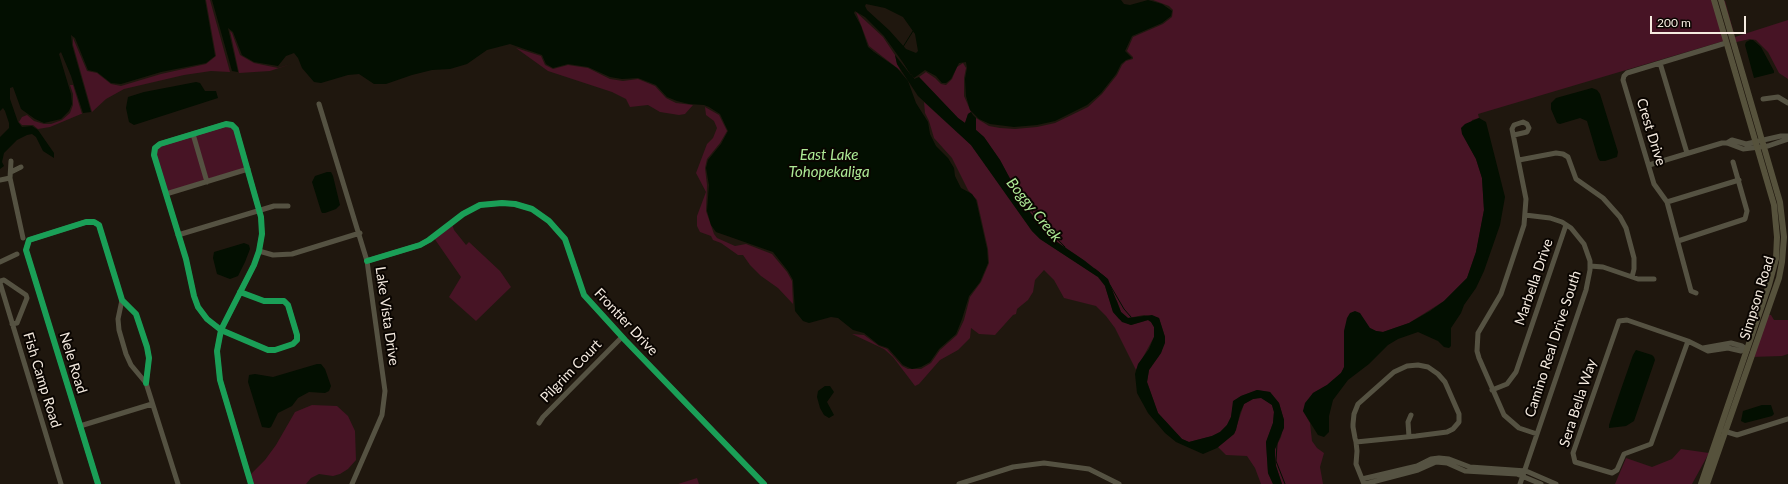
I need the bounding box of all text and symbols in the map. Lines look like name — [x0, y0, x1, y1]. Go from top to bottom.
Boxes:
scale bar — [1652, 8, 1748, 34]
text: 200 m — [1657, 15, 1691, 30]
street label: Crest Drive — [1633, 96, 1669, 168]
water label: East Lake Tohopekaliga — [788, 146, 870, 181]
water label: Boggy Creek — [1003, 174, 1065, 246]
street label: Marbella Drive — [1511, 236, 1557, 328]
street label: Simpson Road — [1736, 254, 1778, 342]
street label: Lake Vista Drive — [372, 265, 402, 367]
street label: Camino Real Drive South — [1521, 269, 1585, 419]
street label: Frontier Drive — [591, 285, 661, 359]
street label: Fish Camp Road — [19, 330, 65, 430]
street label: Nele Road — [56, 330, 90, 396]
street label: Pilgrim Court — [537, 336, 605, 406]
street label: Sera Bella Way — [1556, 357, 1600, 449]

